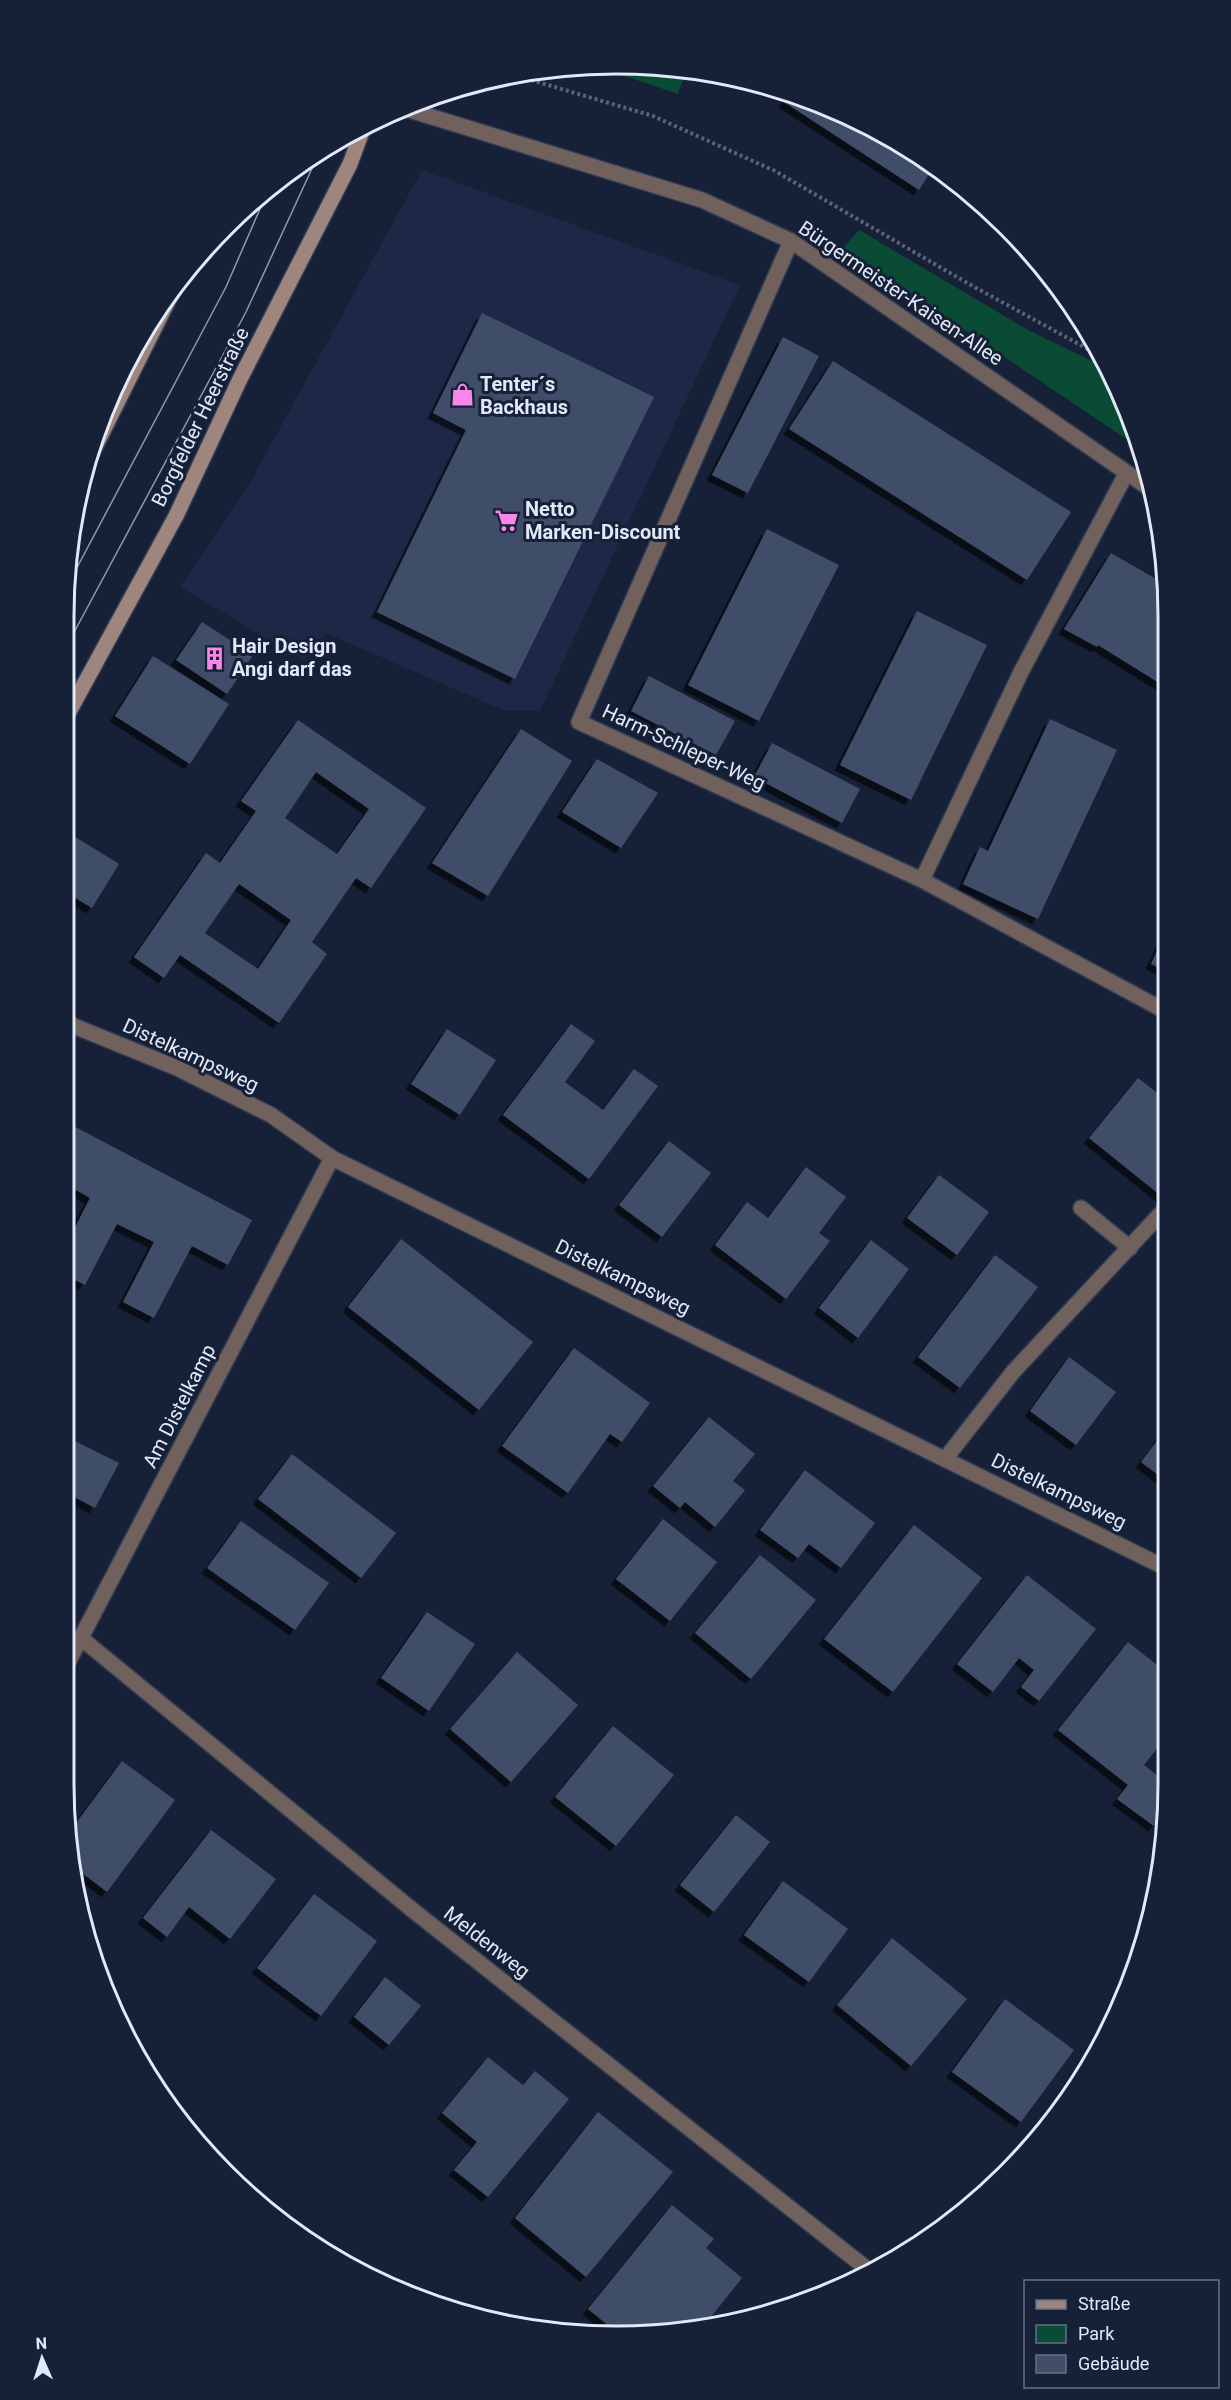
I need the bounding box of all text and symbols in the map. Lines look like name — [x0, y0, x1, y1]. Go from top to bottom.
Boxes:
street label: Bürgermeister-Kaisen-Allee — [794, 216, 1008, 370]
street label: Borgfelder Heerstraße — [146, 323, 254, 511]
place label: Tenter´s Backhaus — [480, 372, 568, 419]
shop icon: Tenter´s Backhaus — [449, 382, 475, 408]
place label: Netto Marken-Discount — [525, 497, 681, 544]
supermarket icon: Netto Marken-Discount — [494, 508, 520, 534]
place label: Hair Design Angi darf das — [232, 634, 352, 681]
building icon: Hair Design Angi darf das — [201, 645, 227, 671]
street label: Harm-Schleper-Weg — [599, 699, 769, 795]
street label: Distelkampsweg — [119, 1013, 263, 1097]
street label: Distelkampsweg — [552, 1234, 694, 1320]
street label: Am Distelkamp — [138, 1340, 220, 1472]
street label: Distelkampsweg — [988, 1448, 1130, 1534]
street label: Meldenweg — [439, 1901, 535, 1983]
legend — [1024, 2280, 1219, 2388]
text: Straße — [1078, 2293, 1130, 2314]
text: Park — [1078, 2323, 1115, 2344]
north arrow — [12, 2328, 72, 2388]
text: N — [35, 2334, 47, 2353]
text: Gebäude — [1078, 2353, 1149, 2374]

